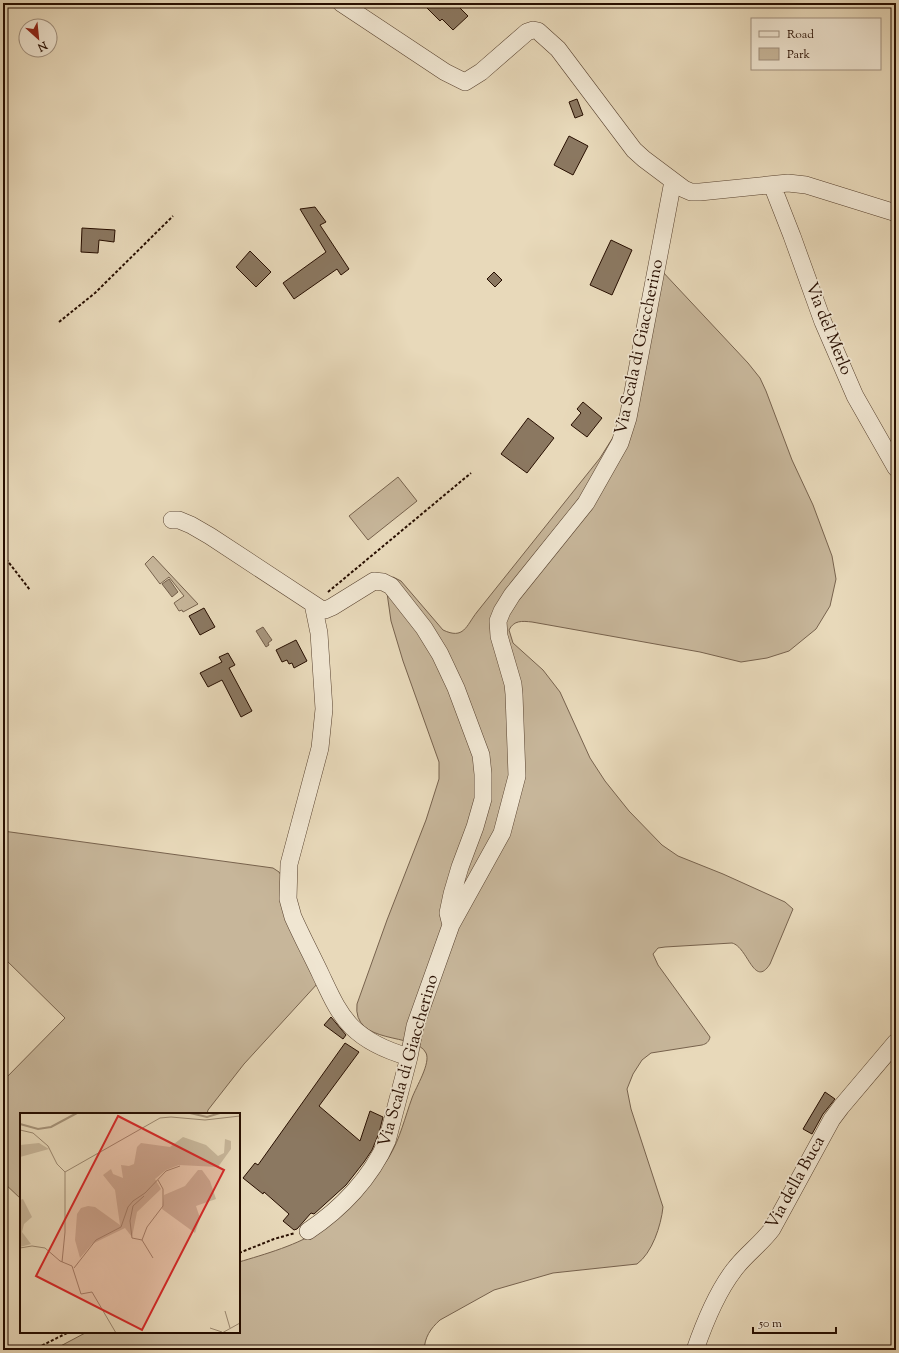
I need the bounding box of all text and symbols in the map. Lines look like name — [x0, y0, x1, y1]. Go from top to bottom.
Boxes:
north arrow — [18, 18, 58, 58]
legend — [751, 18, 881, 70]
text: Road — [787, 26, 814, 44]
text: N — [34, 36, 51, 55]
text: Park — [787, 46, 810, 64]
street label: Via Scala di Giaccherino — [610, 257, 670, 437]
street label: Via del Merlo — [799, 279, 857, 379]
street label: Via Scala di Giaccherino — [373, 972, 445, 1150]
inset map — [20, 1113, 240, 1333]
street label: Via della Buca — [760, 1132, 832, 1234]
scale bar — [753, 1309, 836, 1335]
text: 50 m — [758, 1315, 782, 1333]

